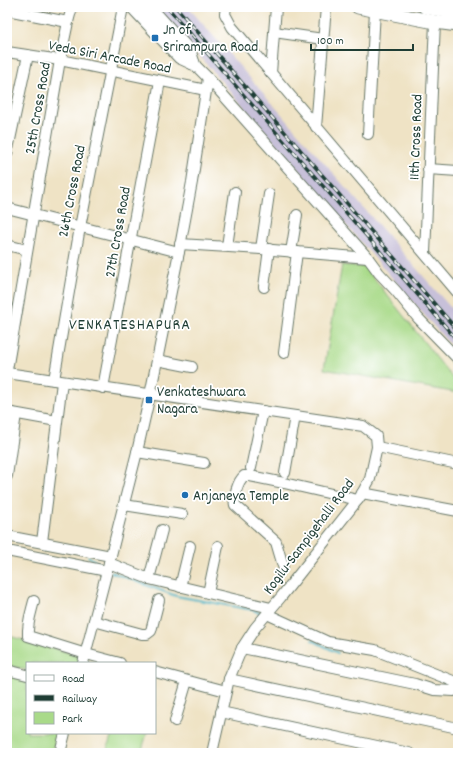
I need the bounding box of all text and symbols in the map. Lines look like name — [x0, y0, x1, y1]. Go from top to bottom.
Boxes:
place label: Jn of Srirampura Road — [163, 20, 258, 59]
scale bar — [311, 26, 413, 52]
marker: Jn of Srirampura Road — [150, 33, 160, 43]
text: 100 m — [317, 33, 344, 50]
street label: Veda Siri Arcade Road — [46, 35, 173, 81]
street label: 25th Cross Road — [20, 61, 58, 156]
street label: 11th Cross Road — [405, 94, 429, 181]
street label: 26th Cross Road — [53, 143, 93, 239]
street label: 27th Cross Road — [100, 185, 138, 280]
district label: VENKATESHAPURA — [69, 314, 191, 337]
place label: Venkateshwara Nagara — [157, 382, 247, 421]
marker: Venkateshwara Nagara — [144, 395, 154, 405]
street label: Kogilu-Sampigehalli Road — [259, 475, 361, 600]
place label: Anjaneya Temple — [193, 486, 290, 508]
marker: Anjaneya Temple — [180, 490, 190, 500]
legend — [26, 662, 156, 734]
text: Road — [62, 671, 84, 688]
text: Railway — [62, 691, 98, 708]
text: Park — [62, 711, 83, 728]

